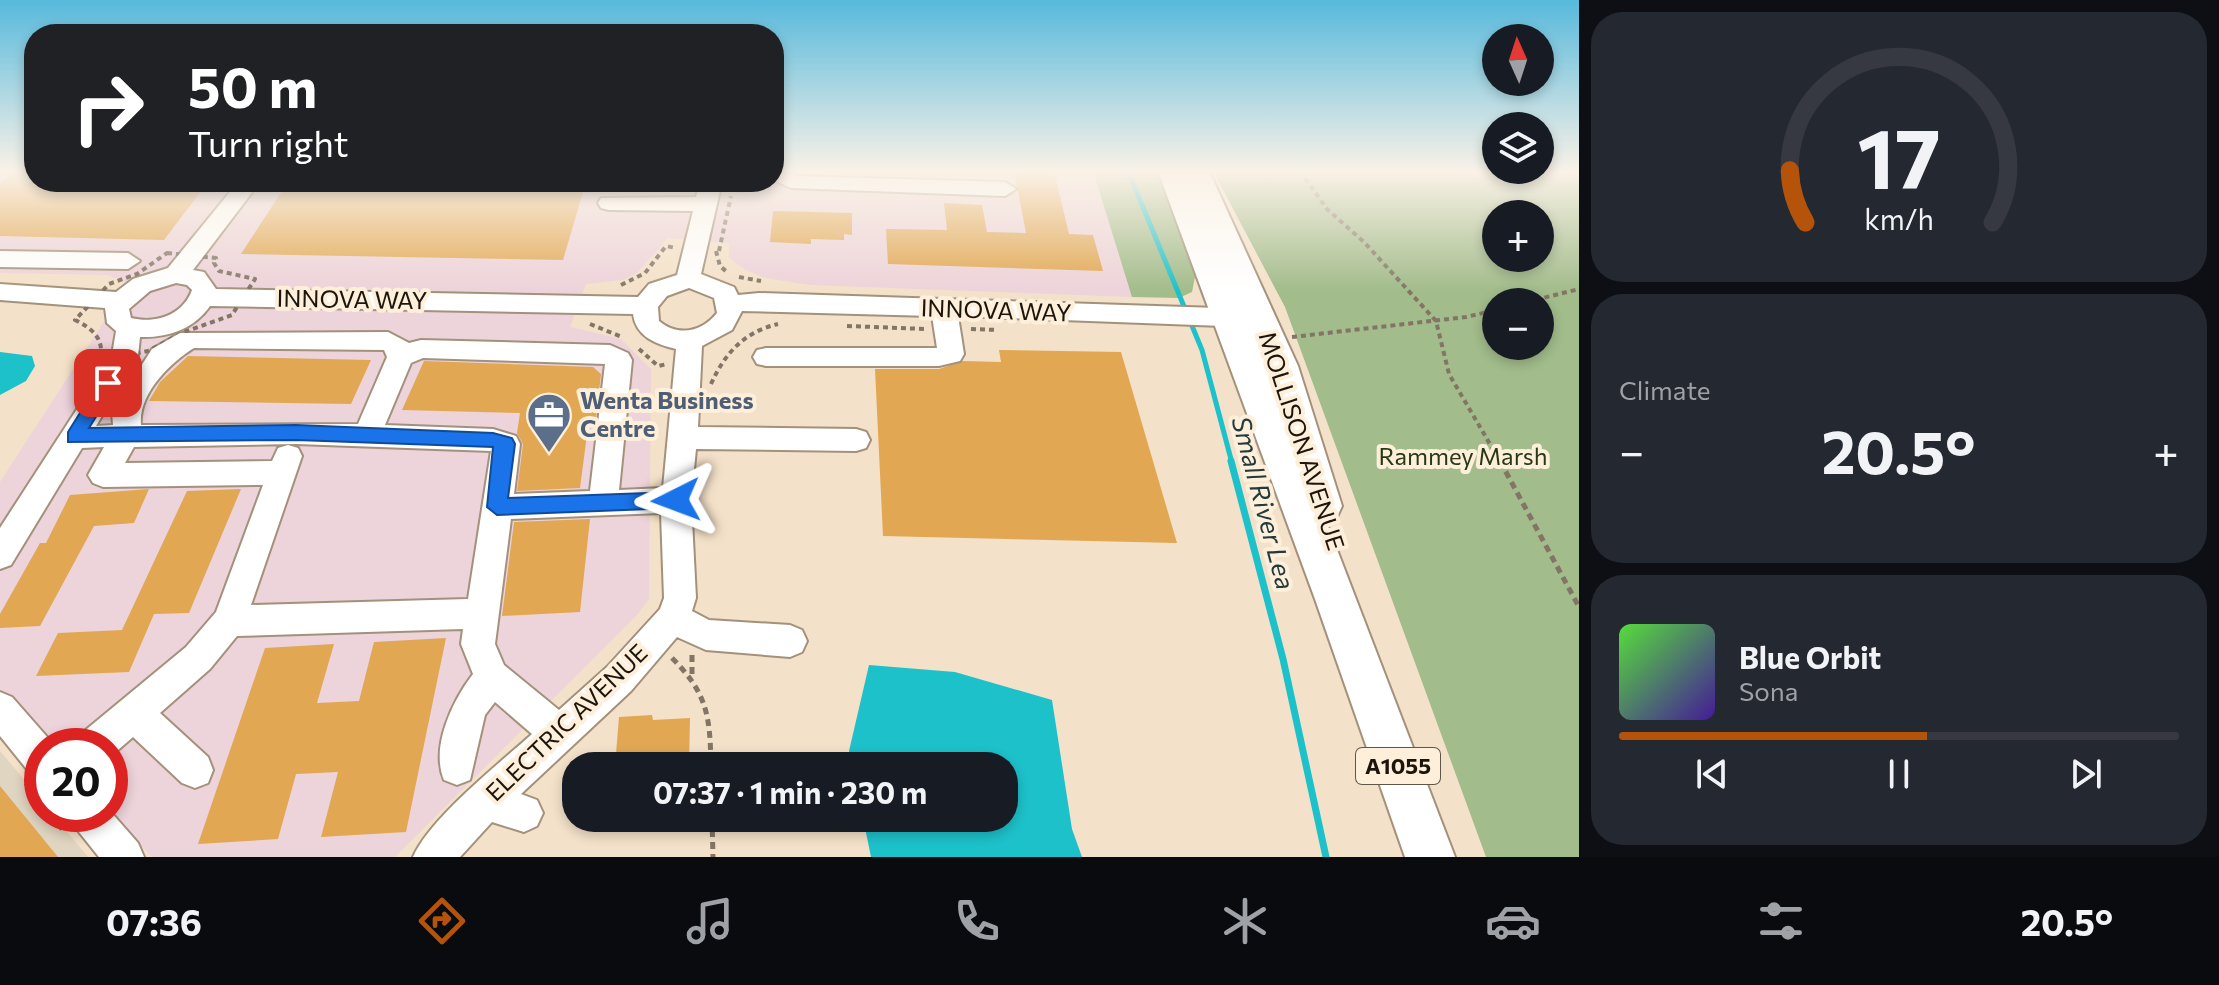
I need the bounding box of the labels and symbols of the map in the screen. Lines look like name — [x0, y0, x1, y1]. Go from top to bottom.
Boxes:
north arrow — [1482, 24, 1554, 96]
street label: INNOVA WAY — [276, 283, 428, 314]
street label: INNOVA WAY — [920, 292, 1072, 327]
street label: MOLLISON AVENUE — [1253, 328, 1351, 553]
pin — [74, 349, 142, 417]
place label: Wenta Business Centre — [580, 385, 754, 442]
office icon: Wenta Business Centre — [525, 391, 573, 454]
water label: Small River Lea — [1226, 413, 1302, 593]
park label: Rammey Marsh — [1379, 441, 1547, 470]
position arrow — [634, 458, 718, 542]
street label: ELECTRIC AVENUE — [479, 637, 653, 806]
speed limit sign: 20 — [24, 728, 128, 832]
road number: A1055 — [1356, 748, 1440, 784]

